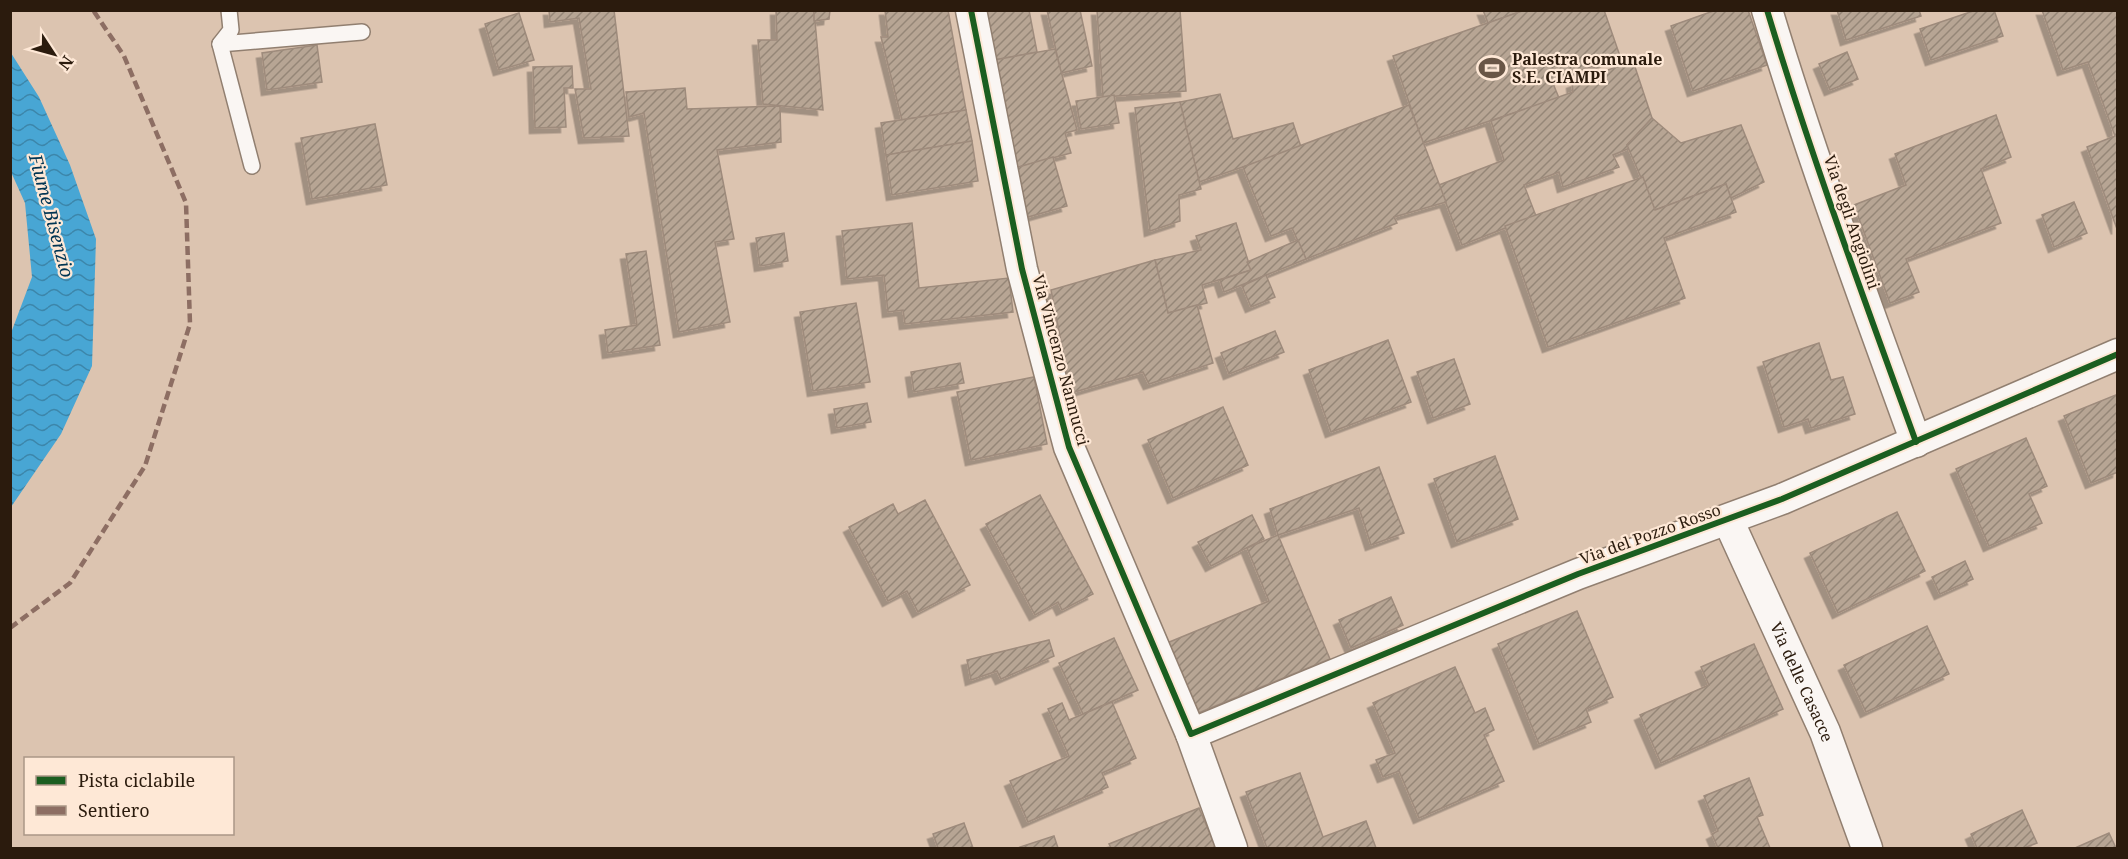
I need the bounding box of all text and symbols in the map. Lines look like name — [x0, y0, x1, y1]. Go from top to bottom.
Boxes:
north arrow — [24, 24, 84, 84]
place label: Palestra comunale S.E. CIAMPI — [1512, 48, 1662, 88]
text: N — [53, 51, 79, 75]
sports icon: Palestra comunale S.E. CIAMPI — [1477, 53, 1507, 83]
water label: Fiume Bisenzio — [24, 150, 80, 280]
street label: Via degli Angiolini — [1819, 152, 1885, 292]
street label: Via Vincenzo Nannucci — [1028, 272, 1094, 448]
street label: Via del Pozzo Rosso — [1576, 498, 1724, 570]
street label: Via delle Casacce — [1765, 618, 1839, 745]
legend — [24, 757, 234, 835]
text: Pista ciclabile — [78, 768, 195, 792]
text: Sentiero — [78, 798, 150, 822]

